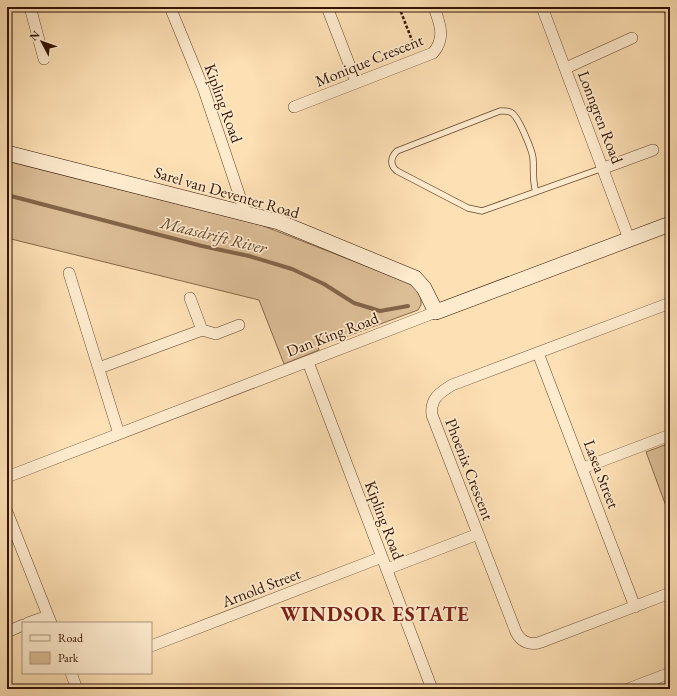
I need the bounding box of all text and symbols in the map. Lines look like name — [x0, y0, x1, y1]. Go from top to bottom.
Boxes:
north arrow — [22, 22, 62, 62]
text: N — [26, 27, 43, 43]
street label: Monique Crescent — [312, 29, 426, 92]
street label: Kipling Road — [200, 61, 248, 146]
street label: Lonngren Road — [573, 68, 628, 167]
street label: Sarel van Deventer Road — [152, 162, 303, 224]
water label: Maasdrift River — [158, 211, 271, 259]
street label: Dan King Road — [283, 307, 382, 362]
street label: Phoenix Crescent — [440, 415, 499, 523]
street label: Lasea Street — [579, 437, 624, 511]
street label: Kipling Road — [360, 478, 409, 563]
street label: Arnold Street — [218, 563, 304, 612]
district label: WINDSOR ESTATE — [280, 601, 470, 627]
legend — [22, 622, 152, 674]
text: Road — [58, 630, 84, 646]
text: Park — [58, 650, 79, 666]

